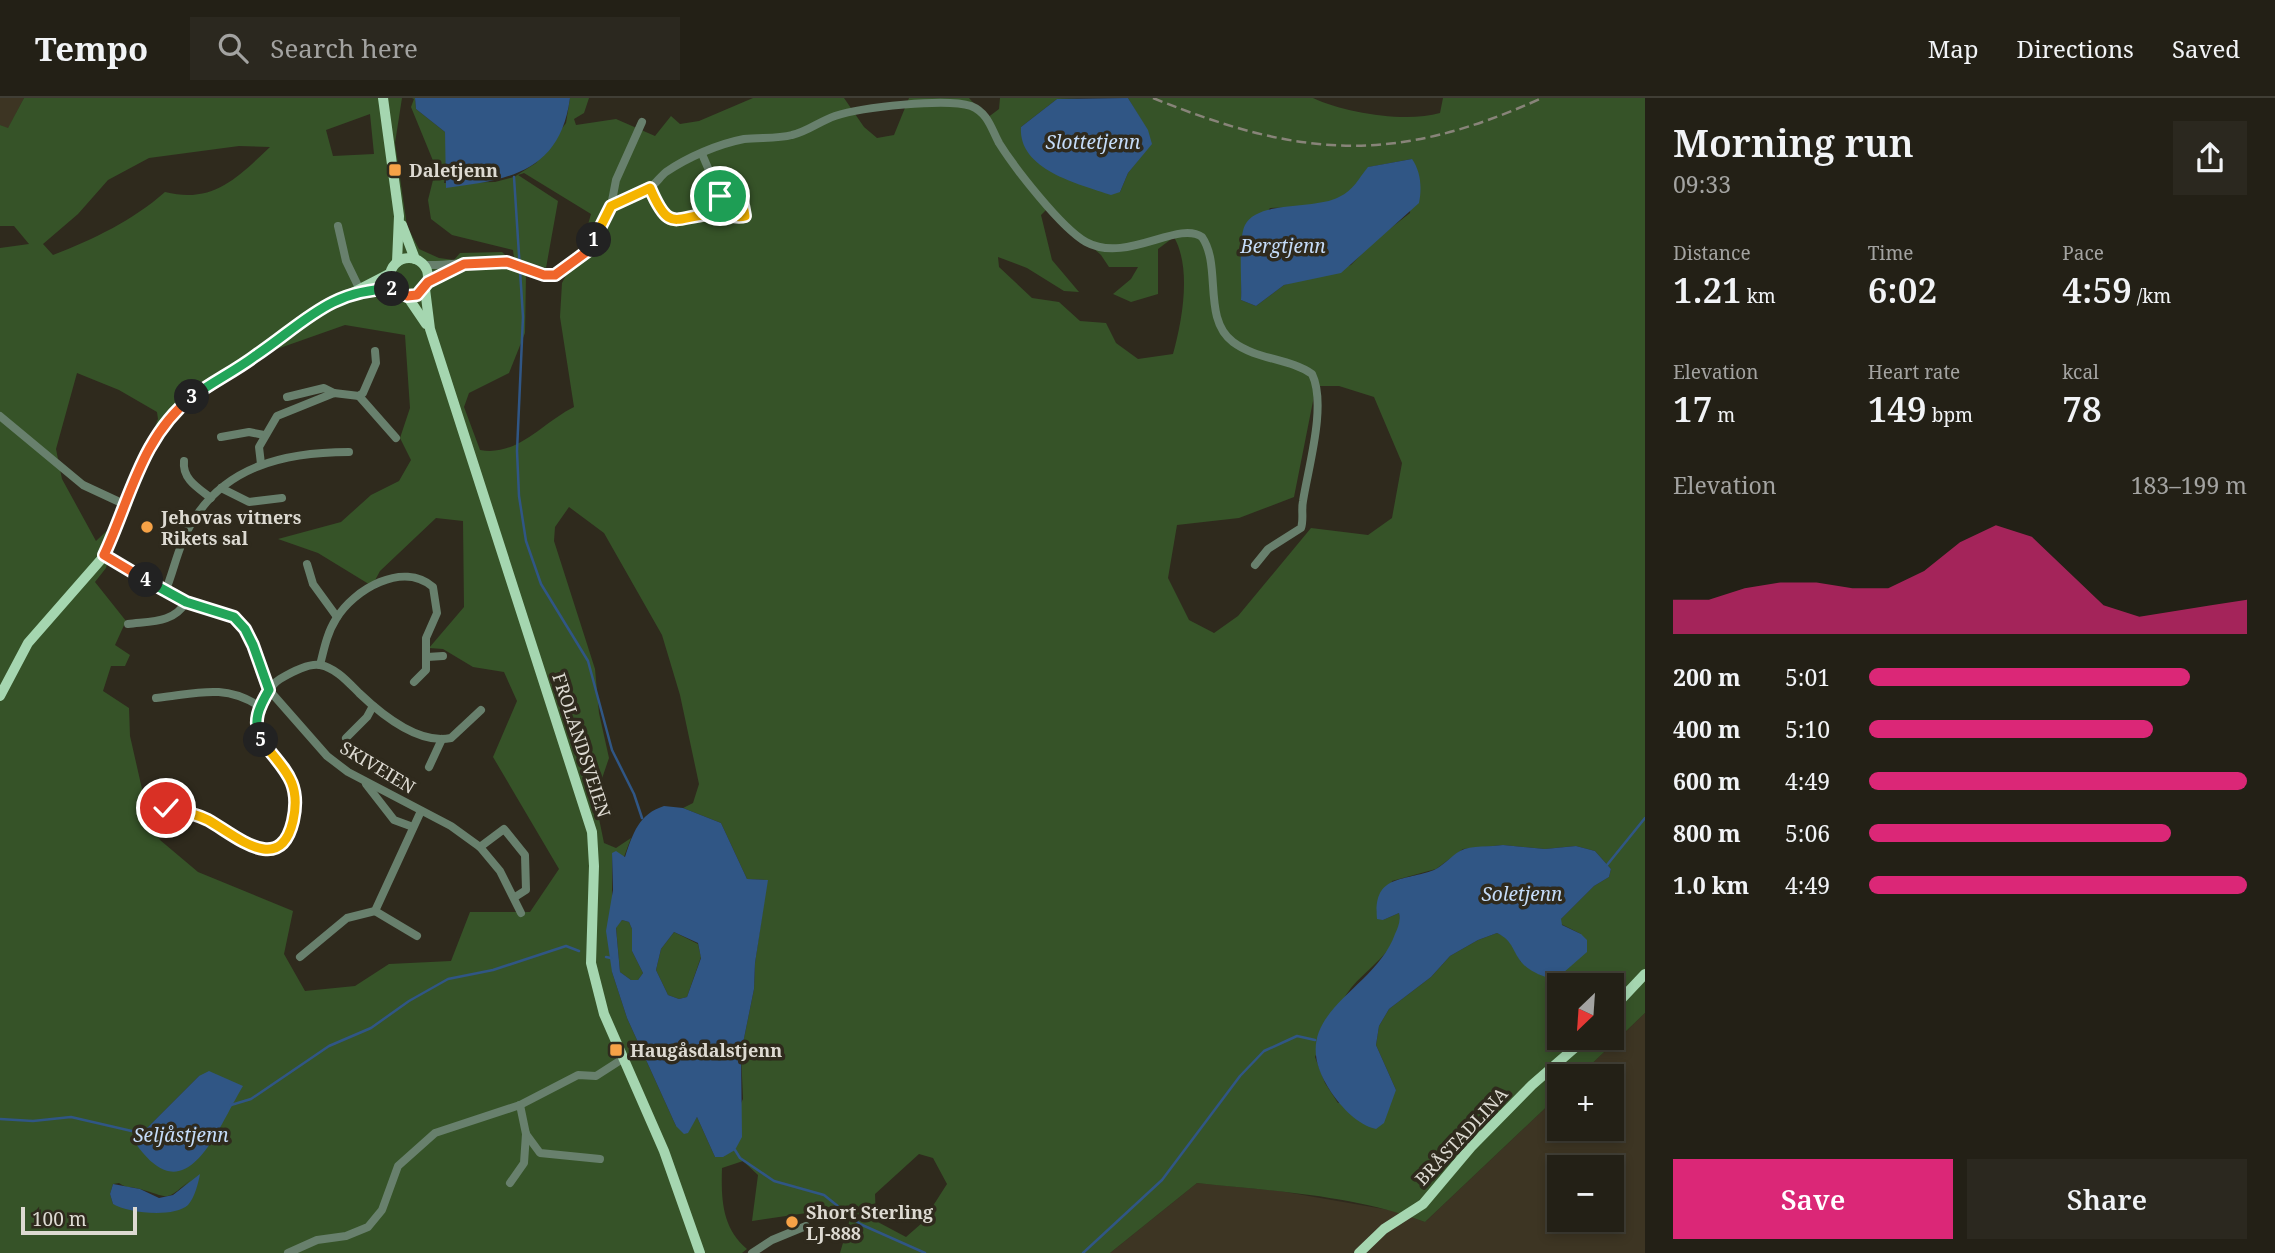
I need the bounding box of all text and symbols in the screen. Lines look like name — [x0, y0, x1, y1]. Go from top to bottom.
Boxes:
search box — [190, 17, 680, 80]
text: Tempo — [35, 26, 148, 71]
icon: search — [214, 29, 252, 67]
text: Search here — [270, 30, 418, 66]
text: Map — [1928, 32, 1979, 65]
text: Directions — [2017, 32, 2134, 65]
text: Saved — [2172, 32, 2240, 65]
text: Morning run — [1673, 116, 1914, 168]
button: share — [2173, 121, 2247, 195]
water label: Slottetjenn — [1045, 129, 1141, 155]
place label: Daletjenn — [409, 158, 498, 182]
marker: Daletjenn — [387, 162, 403, 178]
pin — [690, 166, 750, 226]
text: 09:33 — [1673, 168, 1731, 200]
icon: arrive — [701, 177, 739, 215]
pin: 1 — [576, 222, 612, 258]
text: 1 — [588, 226, 599, 252]
water label: Bergtjenn — [1239, 233, 1326, 259]
text: Distance — [1673, 240, 1751, 266]
text: Time — [1868, 240, 1914, 266]
text: Pace — [2062, 240, 2104, 266]
text: 1.21 — [1673, 266, 1742, 313]
text: 6:02 — [1868, 266, 1937, 313]
text: 4:59 — [2062, 266, 2132, 313]
pin: 2 — [374, 272, 410, 306]
text: 2 — [386, 275, 397, 301]
text: km — [1742, 283, 1776, 309]
text: /km — [2132, 283, 2171, 309]
text: Elevation — [1673, 359, 1759, 385]
text: Heart rate — [1868, 359, 1960, 385]
text: kcal — [2062, 359, 2099, 385]
pin: 3 — [174, 380, 210, 414]
text: 3 — [186, 383, 197, 409]
text: 17 — [1673, 385, 1712, 432]
text: 149 — [1868, 385, 1927, 432]
text: 78 — [2062, 385, 2102, 432]
text: m — [1712, 402, 1735, 428]
text: bpm — [1927, 402, 1973, 428]
text: Elevation — [1673, 469, 1777, 501]
text: 183–199 m — [2131, 469, 2247, 501]
place label: Jehovas vitners Rikets sal — [160, 505, 302, 550]
marker: Jehovas vitners Rikets sal — [139, 519, 155, 535]
pin: 4 — [128, 562, 164, 598]
text: 4 — [140, 566, 151, 592]
text: 200 m — [1673, 661, 1741, 693]
text: 5:01 — [1785, 661, 1830, 693]
street label: FROLANDSVEIEN — [547, 670, 617, 821]
text: 400 m — [1673, 713, 1741, 745]
text: 5:10 — [1785, 713, 1830, 745]
pin: 5 — [244, 722, 278, 758]
text: 5 — [255, 726, 266, 752]
street label: SKIVEIEN — [336, 735, 420, 799]
text: 600 m — [1673, 765, 1741, 797]
text: 4:49 — [1785, 765, 1830, 797]
pin — [136, 778, 196, 838]
icon: check — [147, 789, 185, 827]
text: 800 m — [1673, 817, 1741, 849]
text: 5:06 — [1785, 817, 1830, 849]
text: 1.0 km — [1673, 869, 1749, 901]
text: 4:49 — [1785, 869, 1830, 901]
water label: Soletjenn — [1481, 881, 1563, 907]
north arrow — [1547, 973, 1624, 1050]
map controls — [1547, 973, 1624, 1232]
place label: Haugåsdalstjenn — [630, 1038, 782, 1062]
marker: Haugåsdalstjenn — [608, 1042, 624, 1058]
button: + — [1547, 1064, 1624, 1141]
street label: BRÅSTADLINA — [1409, 1082, 1513, 1190]
water label: Seljåstjenn — [133, 1122, 229, 1148]
button: − — [1547, 1155, 1624, 1232]
button: Save — [1673, 1159, 1953, 1239]
button: Share — [1967, 1159, 2247, 1239]
place label: Short Sterling LJ-888 — [806, 1200, 934, 1245]
scale bar — [21, 1204, 136, 1236]
text: 100 m — [32, 1206, 87, 1232]
marker: Short Sterling LJ-888 — [784, 1214, 800, 1230]

